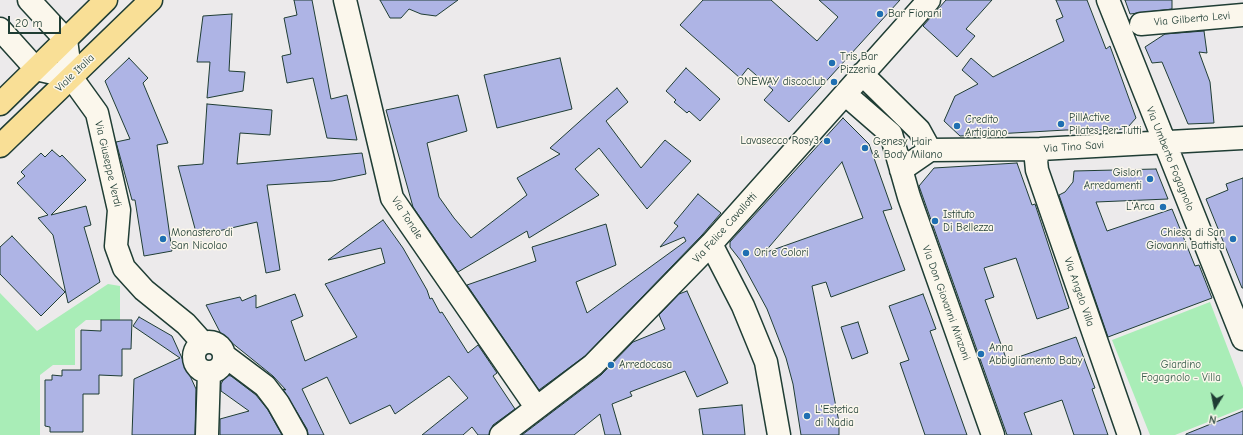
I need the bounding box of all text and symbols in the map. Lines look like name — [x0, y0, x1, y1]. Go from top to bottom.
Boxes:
place label: Bar Fiorani — [888, 7, 942, 21]
scale bar — [10, 8, 63, 34]
marker: Bar Fiorani — [875, 9, 885, 19]
street label: Via Gilberto Levi — [1153, 9, 1231, 29]
text: 20 m — [15, 16, 43, 30]
place label: Tris Bar Pizzeria — [840, 50, 878, 76]
street label: Viale Italia — [53, 51, 97, 95]
marker: Tris Bar Pizzeria — [827, 58, 837, 68]
place label: ONEWAY discoclub — [737, 75, 826, 89]
marker: ONEWAY discoclub — [829, 77, 839, 87]
street label: Via Umberto Fogagnolo — [1143, 105, 1197, 213]
place label: PillActive Pilates Per Tutti — [1069, 111, 1142, 137]
place label: Credito Artigiano — [965, 113, 1007, 139]
marker: PillActive Pilates Per Tutti — [1056, 119, 1066, 129]
street label: Via Giuseppe Verdi — [92, 120, 124, 208]
marker: Credito Artigiano — [952, 121, 962, 131]
place label: Lavasecco Rosy3 — [741, 134, 819, 148]
place label: Genesy Hair & Body Milano — [873, 135, 943, 161]
marker: Lavasecco Rosy3 — [822, 136, 832, 146]
street label: Via Tino Savi — [1043, 138, 1105, 156]
marker: Genesy Hair & Body Milano — [860, 143, 870, 153]
place label: Gislon Arredamenti — [1084, 166, 1142, 192]
marker: Gislon Arredamenti — [1145, 174, 1155, 184]
street label: Via Felice Cavallotti — [690, 190, 760, 266]
street label: Via Tonale — [388, 194, 426, 242]
place label: L'Arca — [1126, 200, 1155, 214]
marker: L'Arca — [1158, 202, 1168, 212]
place label: Istituto Di Bellezza — [943, 208, 994, 234]
marker: Istituto Di Bellezza — [930, 216, 940, 226]
place label: Monastero di San Nicolao — [171, 226, 233, 252]
place label: Chiesa di San Giovanni Battista — [1146, 226, 1225, 252]
marker: Monastero di San Nicolao — [158, 234, 168, 244]
marker: Chiesa di San Giovanni Battista — [1228, 234, 1238, 244]
street label: Via Don Giovanni Minzoni — [919, 244, 973, 362]
place label: Ori e Colori — [754, 246, 808, 260]
marker: Ori e Colori — [741, 248, 751, 258]
street label: Via Angelo Villa — [1061, 256, 1097, 328]
place label: Anna Abbigliamento Baby — [989, 341, 1082, 367]
marker: Anna Abbigliamento Baby — [976, 349, 986, 359]
place label: Arredocasa — [619, 358, 672, 372]
park label: Giardino Fogagnolo - Villa — [1141, 358, 1221, 384]
marker: Arredocasa — [606, 360, 616, 370]
north arrow — [1195, 387, 1235, 427]
place label: L'Estetica di Nadia — [815, 403, 859, 429]
marker: L'Estetica di Nadia — [802, 411, 812, 421]
text: N — [1208, 412, 1217, 426]

